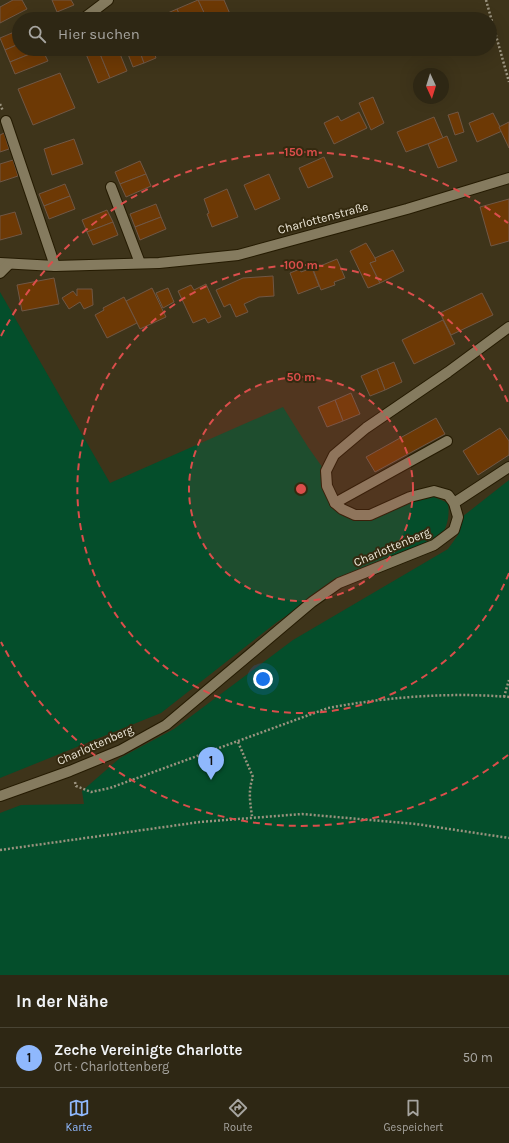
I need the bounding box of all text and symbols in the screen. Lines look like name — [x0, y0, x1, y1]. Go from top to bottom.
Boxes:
search box — [12, 12, 497, 56]
icon: search — [26, 23, 48, 45]
text: Hier suchen — [58, 25, 140, 43]
north arrow — [413, 68, 449, 104]
text: 150 m — [284, 145, 318, 159]
street label: Charlottenstraße — [276, 199, 370, 237]
text: 100 m — [284, 258, 318, 272]
text: 50 m — [287, 370, 316, 384]
centre of rings — [294, 482, 308, 496]
street label: Charlottenberg — [351, 524, 433, 569]
your location — [253, 669, 273, 689]
street label: Charlottenberg — [55, 722, 136, 768]
pin: 1 — [198, 747, 224, 780]
text: In der Nähe — [16, 991, 108, 1011]
text: Zeche Vereinigte Charlotte — [54, 1041, 243, 1059]
text: 1 — [27, 1050, 31, 1065]
text: 50 m — [463, 1050, 493, 1065]
text: Ort · Charlottenberg — [54, 1059, 169, 1074]
tab: Karte — [66, 1097, 92, 1134]
tab: Route — [223, 1097, 252, 1134]
tab: Gespeichert — [383, 1097, 443, 1134]

